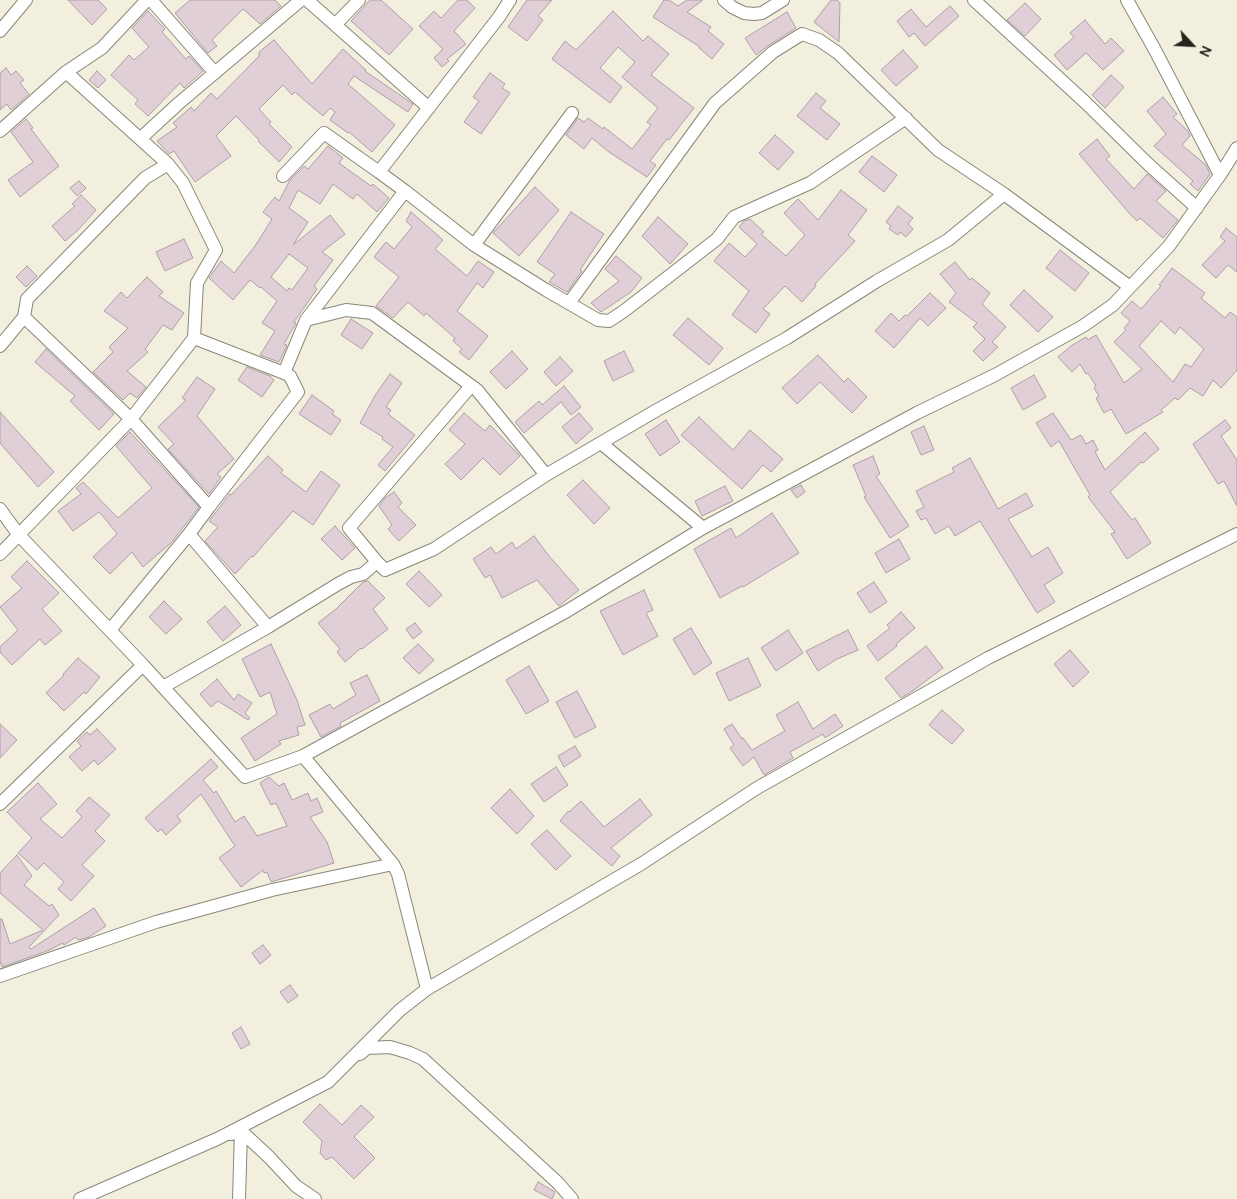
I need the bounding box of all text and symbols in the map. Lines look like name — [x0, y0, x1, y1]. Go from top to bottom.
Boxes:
north arrow — [1167, 20, 1217, 70]
text: N — [1195, 43, 1217, 60]

